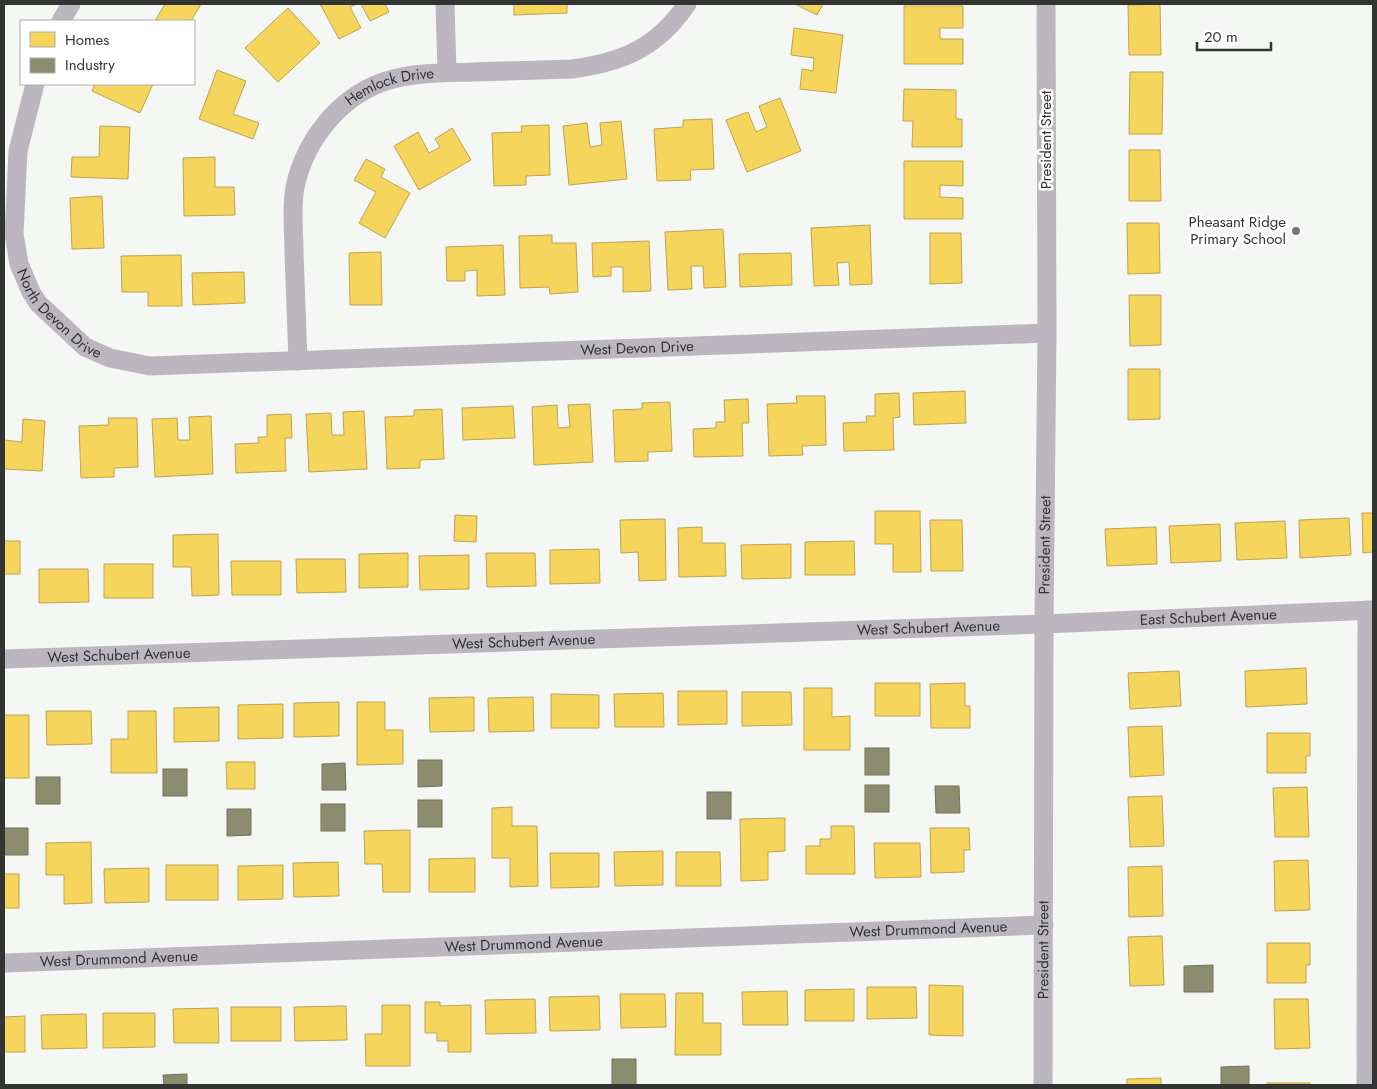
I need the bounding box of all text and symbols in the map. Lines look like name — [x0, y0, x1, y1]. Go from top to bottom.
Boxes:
legend — [20, 20, 195, 85]
scale bar — [1197, 20, 1271, 52]
text: 20 m — [1204, 26, 1238, 48]
text: Homes — [65, 29, 109, 51]
text: Industry — [65, 54, 115, 76]
street label: Hemlock Drive — [340, 62, 435, 111]
street label: President Street — [1035, 90, 1057, 189]
place label: Pheasant Ridge Primary School — [1189, 211, 1286, 250]
marker: Pheasant Ridge Primary School — [1290, 225, 1302, 237]
street label: North Devon Drive — [11, 265, 105, 364]
street label: West Devon Drive — [580, 335, 695, 361]
street label: President Street — [1033, 495, 1056, 594]
street label: East Schubert Avenue — [1139, 603, 1278, 631]
street label: West Schubert Avenue — [857, 614, 1001, 641]
street label: West Schubert Avenue — [452, 628, 596, 655]
street label: West Schubert Avenue — [47, 642, 191, 669]
street label: President Street — [1032, 900, 1054, 999]
street label: West Drummond Avenue — [849, 915, 1008, 943]
street label: West Drummond Avenue — [444, 930, 603, 958]
street label: West Drummond Avenue — [39, 945, 199, 973]

